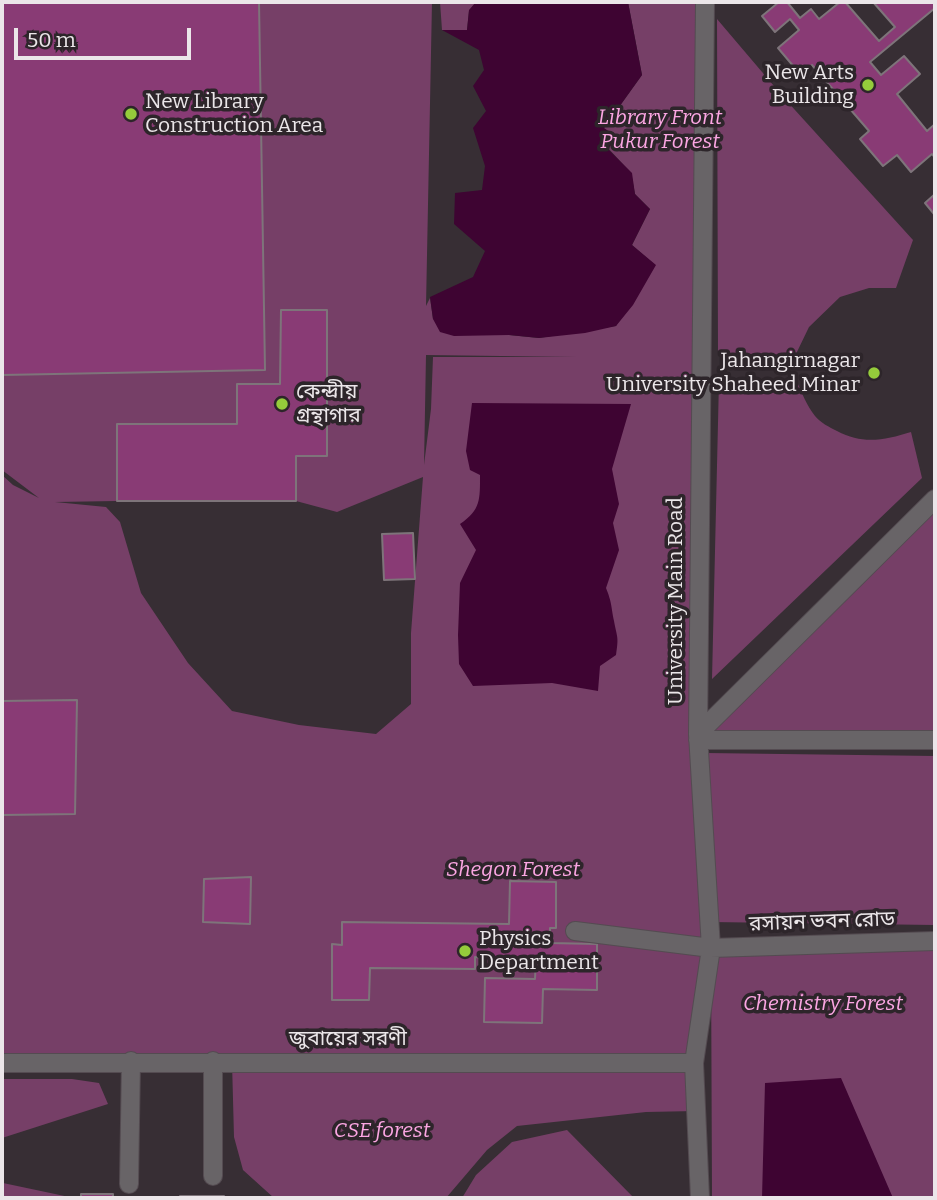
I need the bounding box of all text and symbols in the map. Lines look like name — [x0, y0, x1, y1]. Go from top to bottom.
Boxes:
scale bar — [18, 14, 194, 58]
text: 50 m — [27, 27, 76, 53]
place label: New Arts Building — [764, 60, 854, 110]
marker: New Arts Building — [860, 77, 876, 93]
place label: New Library Construction Area — [145, 89, 323, 139]
park label: Library Front Pukur Forest — [598, 105, 722, 155]
marker: New Library Construction Area — [123, 106, 139, 122]
place label: Jahangirnagar University Shaheed Minar — [606, 348, 860, 398]
marker: Jahangirnagar University Shaheed Minar — [866, 365, 882, 381]
place label: কেন্দ্রীয় গ্রন্থাগার — [296, 379, 361, 429]
marker: কেন্দ্রীয় গ্রন্থাগার — [274, 396, 290, 412]
street label: University Main Road — [663, 497, 689, 705]
park label: Shegon Forest — [446, 857, 580, 883]
street label: রসায়ন ভবন রোড — [749, 907, 895, 937]
place label: Physics Department — [479, 926, 599, 976]
marker: Physics Department — [457, 943, 473, 959]
park label: Chemistry Forest — [743, 991, 903, 1017]
street label: জুবায়ের সরণী — [289, 1026, 407, 1052]
park label: CSE forest — [334, 1118, 430, 1144]

